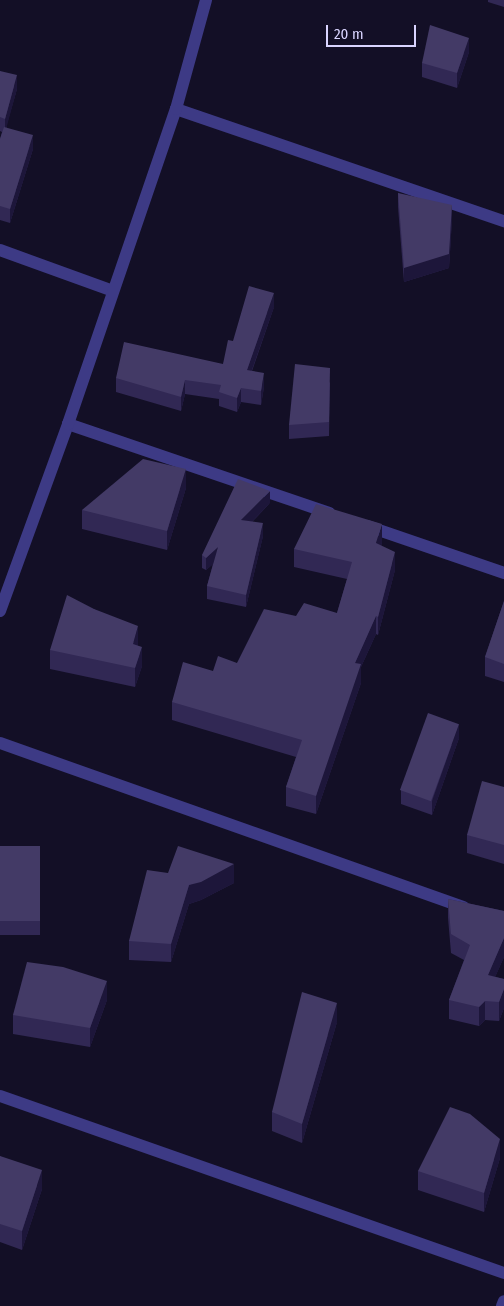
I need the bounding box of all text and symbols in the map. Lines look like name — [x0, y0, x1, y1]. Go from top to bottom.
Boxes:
scale bar — [329, 15, 419, 47]
text: 20 m — [334, 25, 364, 43]

